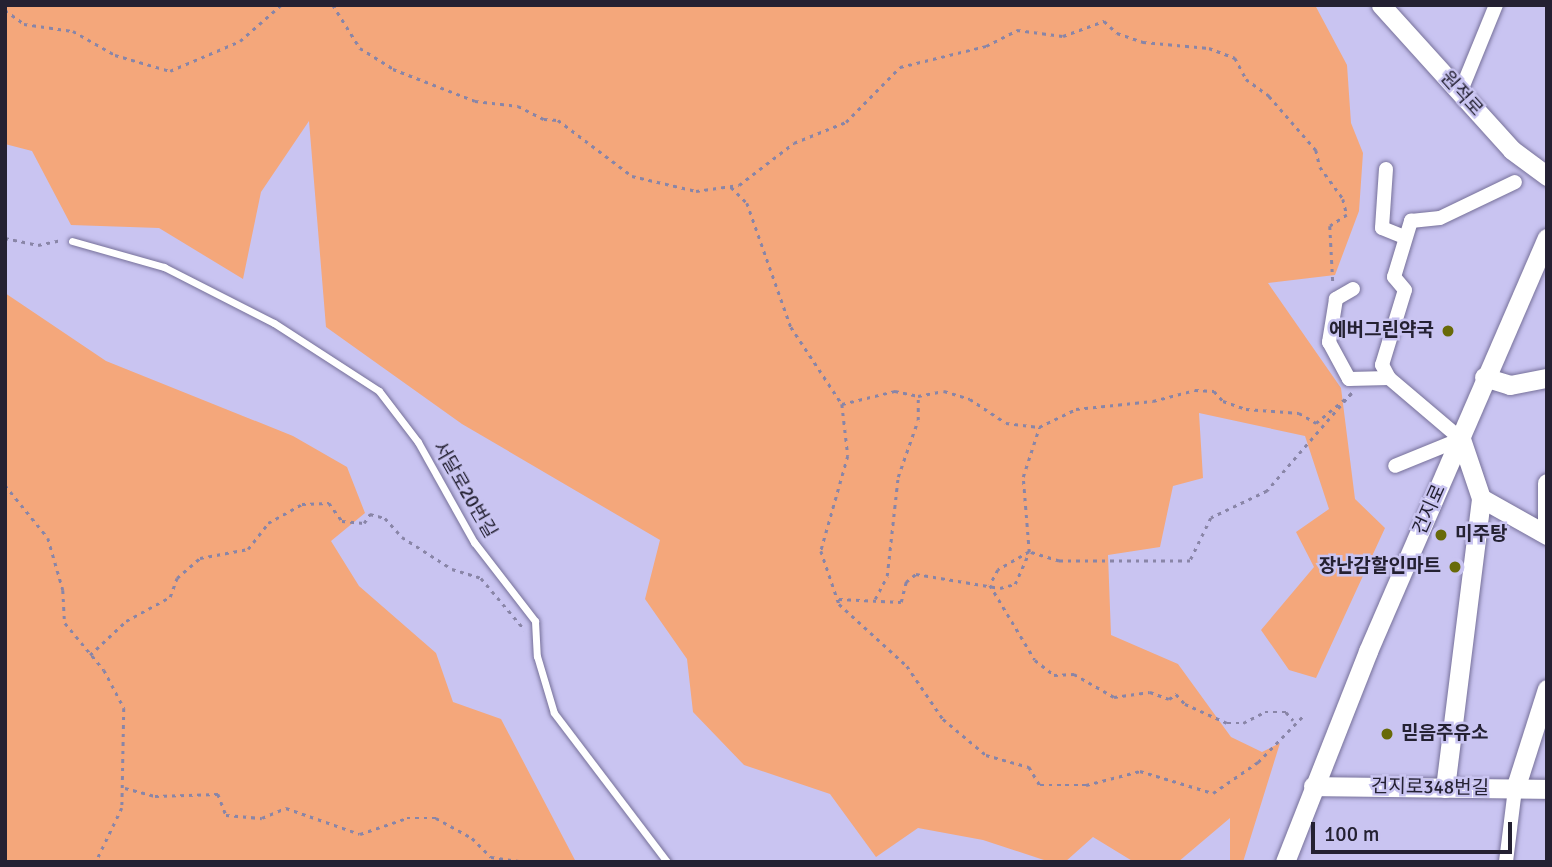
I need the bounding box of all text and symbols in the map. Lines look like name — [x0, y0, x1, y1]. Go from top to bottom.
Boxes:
street label: 원적로 — [1435, 67, 1487, 121]
place label: 에버그린약국 — [1329, 320, 1434, 342]
marker: 에버그린약국 — [1440, 323, 1456, 339]
street label: 서달로20번길 — [427, 438, 501, 542]
street label: 건지로 — [1409, 481, 1451, 539]
place label: 미주탕 — [1455, 524, 1507, 546]
marker: 미주탕 — [1433, 527, 1449, 543]
place label: 장난감할인마트 — [1319, 556, 1441, 578]
marker: 장난감할인마트 — [1447, 559, 1463, 575]
place label: 믿음주유소 — [1401, 723, 1488, 745]
marker: 믿음주유소 — [1379, 726, 1395, 742]
street label: 건지로348번길 — [1371, 776, 1489, 800]
scale bar — [1314, 808, 1515, 852]
text: 100 m — [1324, 821, 1379, 847]

